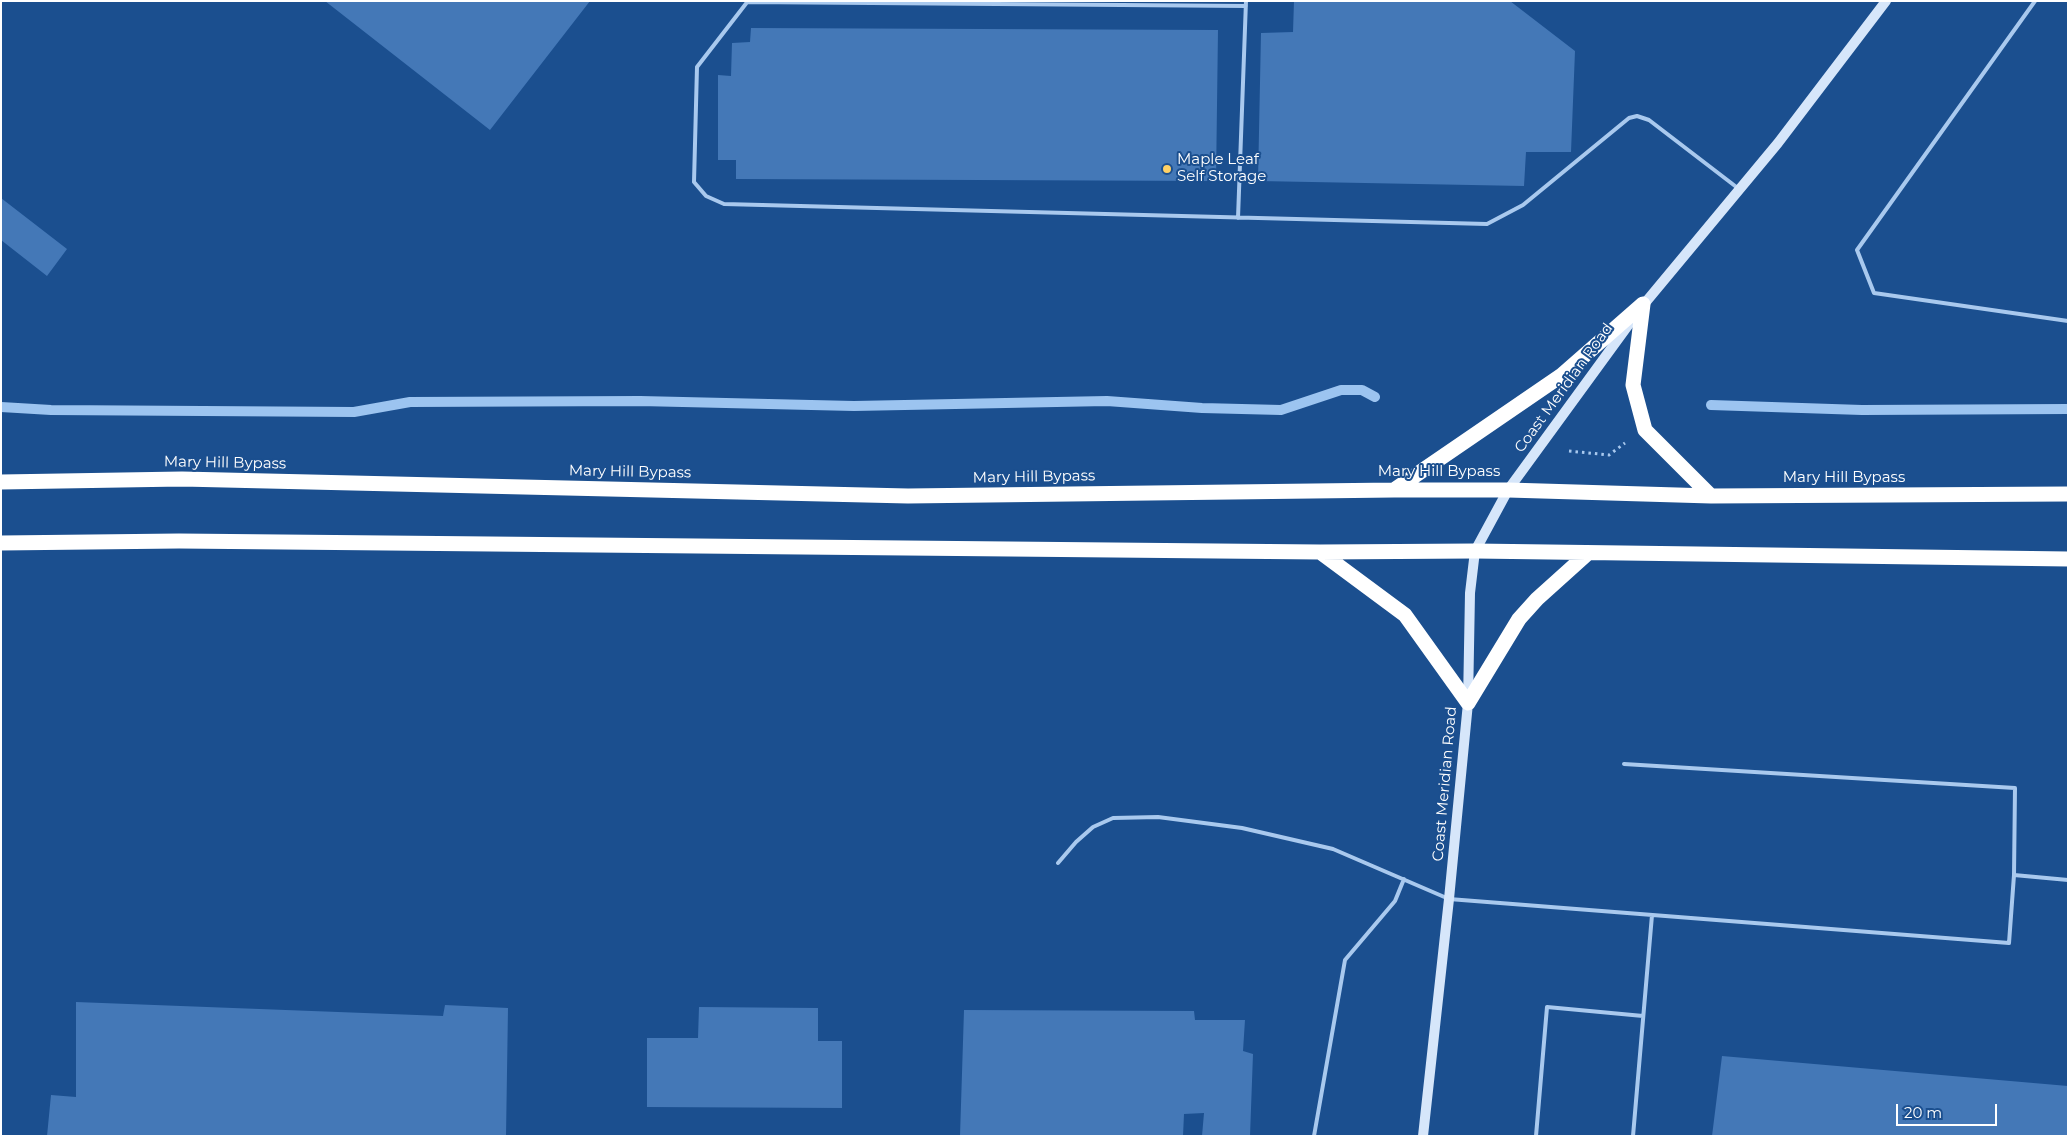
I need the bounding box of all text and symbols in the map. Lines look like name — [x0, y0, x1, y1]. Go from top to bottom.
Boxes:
place label: Maple Leaf Self Storage — [1177, 151, 1266, 186]
marker: Maple Leaf Self Storage — [1161, 163, 1173, 175]
street label: Coast Meridian Road — [1511, 320, 1617, 456]
street label: Mary Hill Bypass — [164, 453, 286, 473]
street label: Mary Hill Bypass — [569, 462, 691, 482]
street label: Mary Hill Bypass — [1378, 463, 1500, 481]
street label: Mary Hill Bypass — [973, 467, 1095, 487]
street label: Mary Hill Bypass — [1783, 469, 1905, 487]
street label: Coast Meridian Road — [1429, 706, 1461, 862]
scale bar — [1899, 1094, 2000, 1126]
text: 20 m — [1904, 1103, 1942, 1122]

